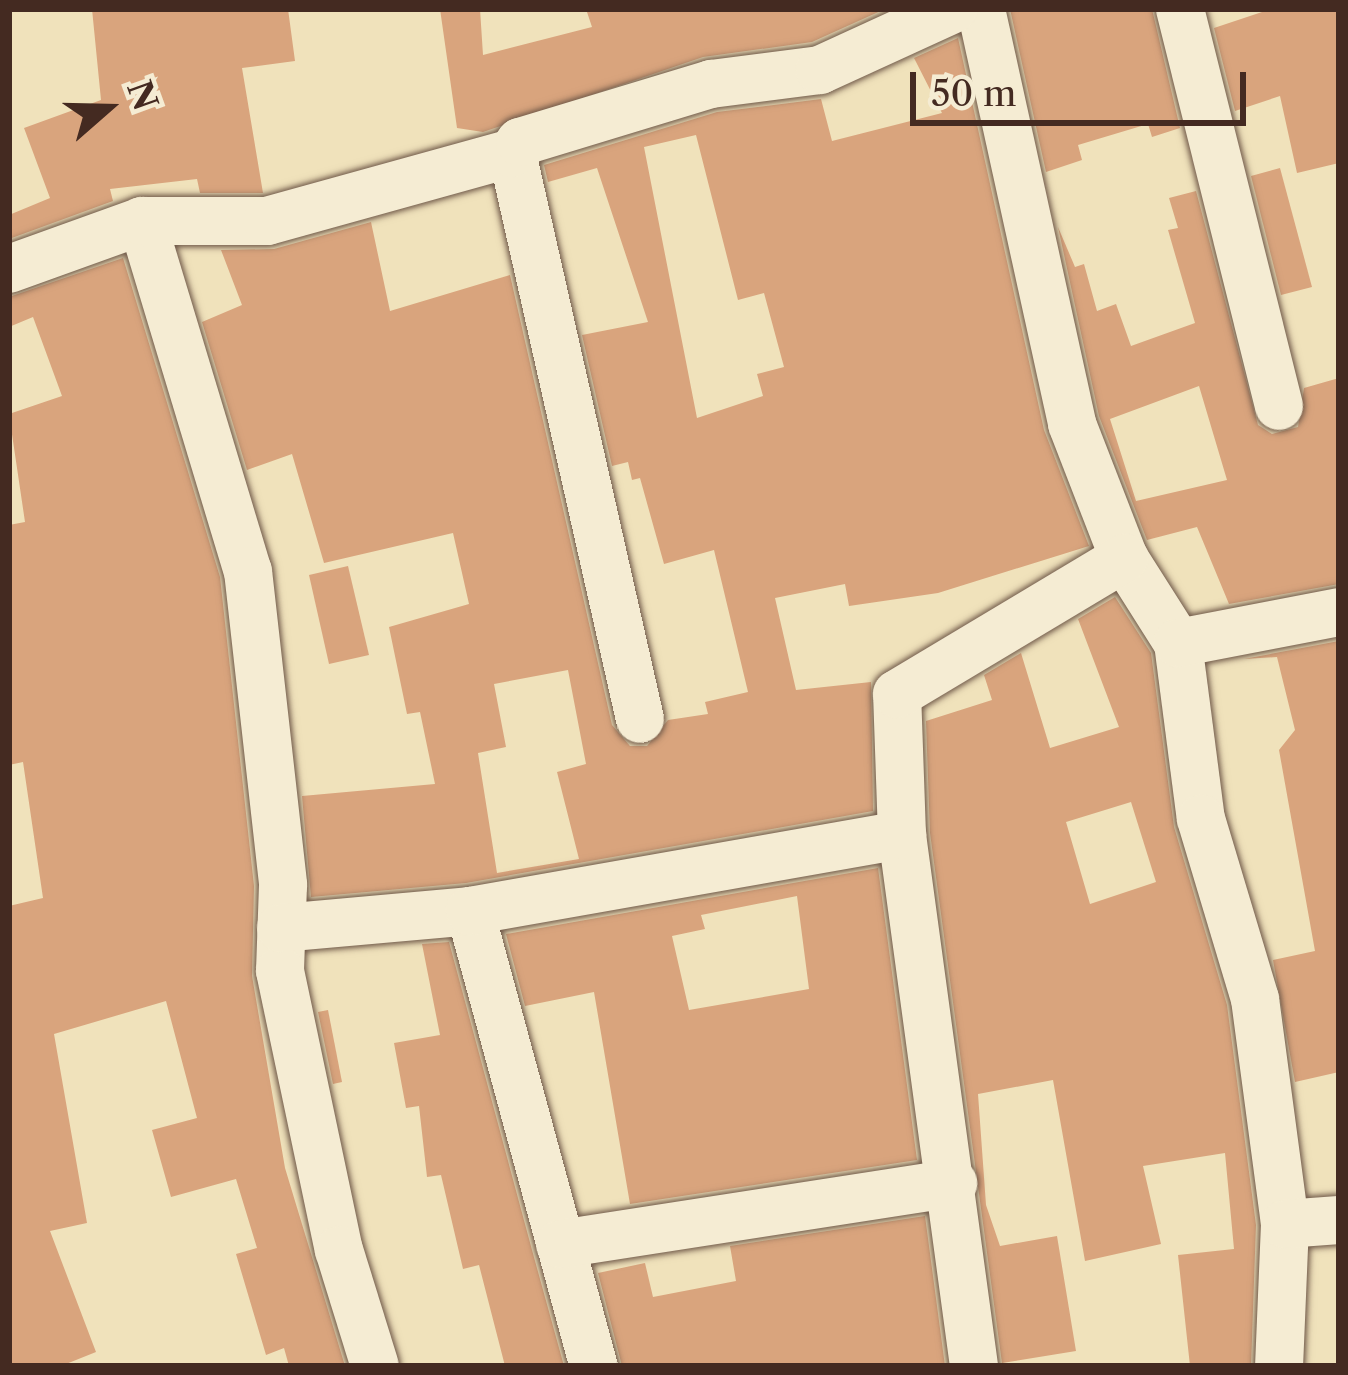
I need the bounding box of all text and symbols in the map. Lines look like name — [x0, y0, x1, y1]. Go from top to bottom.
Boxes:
north arrow — [48, 48, 168, 168]
scale bar — [916, 48, 1252, 122]
text: 50 m — [931, 71, 1016, 115]
text: N — [118, 75, 166, 116]

